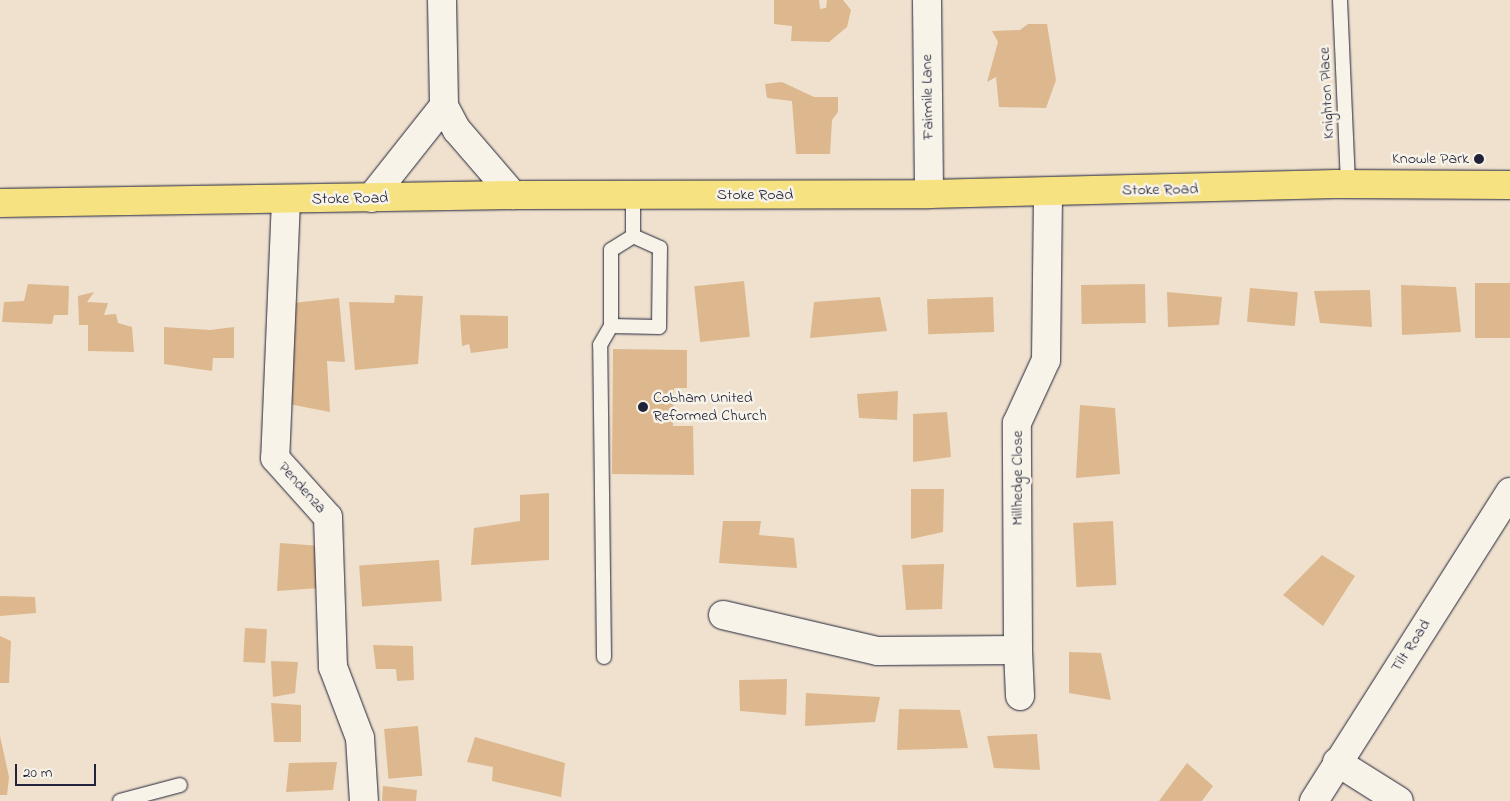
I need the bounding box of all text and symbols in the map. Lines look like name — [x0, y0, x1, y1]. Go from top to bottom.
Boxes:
street label: Knighton Place — [1315, 46, 1339, 140]
street label: Fairmile Lane — [918, 54, 938, 140]
place label: Knowle Park — [1392, 149, 1469, 169]
marker: Knowle Park — [1473, 153, 1485, 165]
street label: Stoke Road — [1122, 180, 1198, 200]
street label: Stoke Road — [717, 185, 793, 205]
street label: Stoke Road — [312, 189, 388, 209]
place label: Cobham United Reformed Church — [653, 388, 766, 426]
marker: Cobham United Reformed Church — [637, 401, 649, 413]
street label: Millhedge Close — [1008, 430, 1028, 526]
street label: Pendenza — [274, 458, 330, 518]
street label: Tilt Road — [1387, 616, 1435, 676]
scale bar — [18, 754, 99, 786]
text: 20 m — [23, 762, 52, 784]

